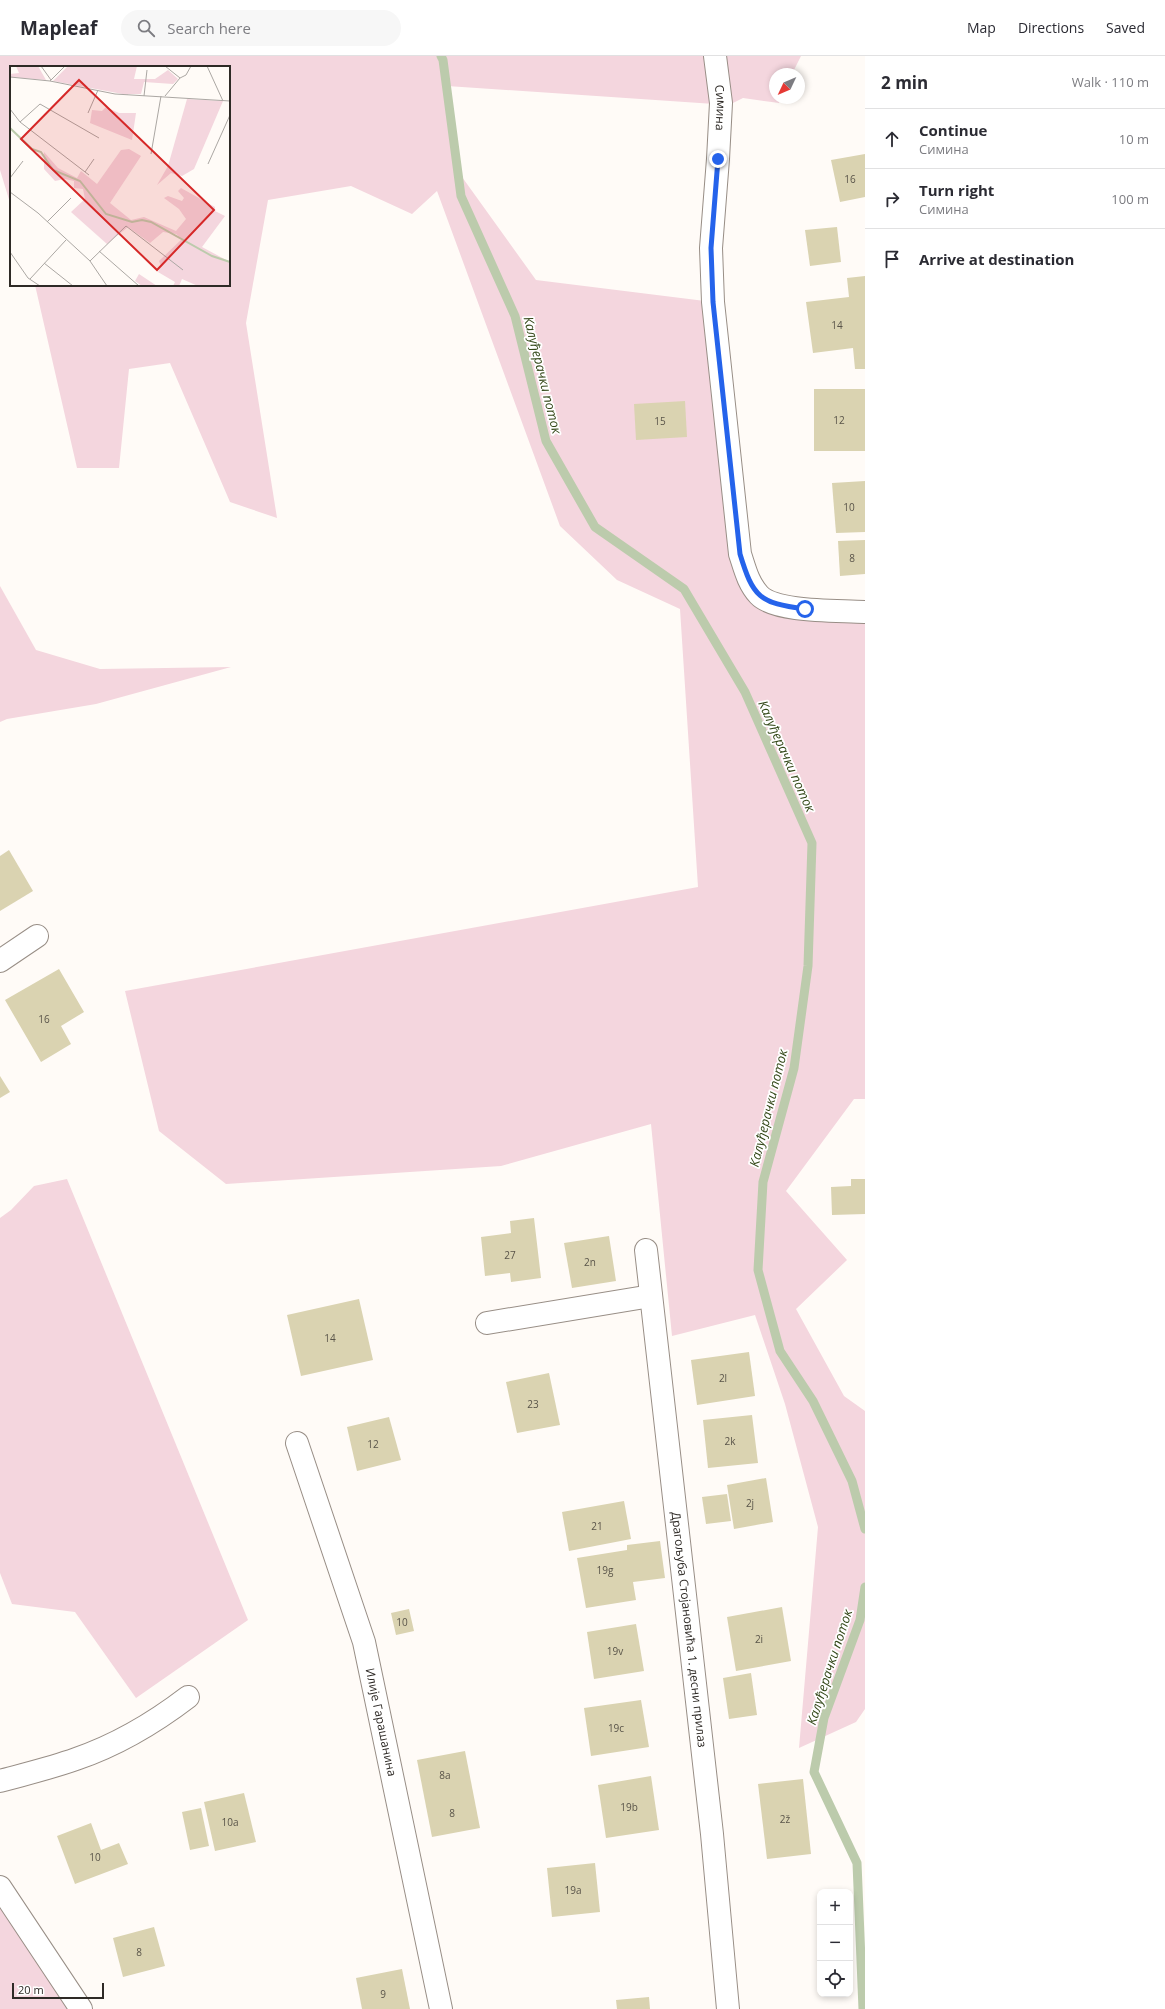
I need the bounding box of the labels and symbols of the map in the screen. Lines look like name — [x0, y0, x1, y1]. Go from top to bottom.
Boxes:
inset map — [10, 66, 230, 286]
north arrow — [769, 68, 805, 104]
street label: Симина — [711, 84, 730, 131]
route end — [709, 150, 727, 168]
house number: 16 — [844, 172, 856, 186]
water label: Калуђерачки поток — [520, 314, 566, 436]
house number: 14 — [831, 318, 843, 332]
house number: 12 — [833, 413, 845, 427]
house number: 15 — [654, 414, 666, 428]
house number: 10 — [843, 500, 855, 514]
house number: 8 — [849, 551, 855, 565]
route start — [796, 600, 814, 618]
water label: Калуђерачки поток — [754, 697, 820, 815]
house number: 16 — [38, 1012, 50, 1026]
water label: Калуђерачки поток — [745, 1047, 791, 1169]
house number: 27 — [504, 1248, 516, 1262]
house number: 2n — [584, 1255, 596, 1269]
house number: 14 — [324, 1331, 336, 1345]
house number: 2l — [719, 1371, 727, 1385]
house number: 23 — [527, 1397, 539, 1411]
house number: 2k — [725, 1434, 736, 1448]
house number: 12 — [367, 1437, 379, 1451]
house number: 2j — [746, 1496, 754, 1510]
street label: Драгољуба Стојановића 1. десни прилаз — [668, 1511, 711, 1748]
house number: 21 — [591, 1519, 603, 1533]
house number: 19g — [597, 1563, 614, 1577]
water label: Калуђерачки поток — [802, 1606, 856, 1727]
house number: 10 — [396, 1615, 408, 1629]
house number: 2i — [755, 1632, 763, 1646]
house number: 19v — [607, 1644, 623, 1658]
street label: Илије Гарашанина — [362, 1666, 401, 1778]
house number: 19c — [608, 1721, 624, 1735]
house number: 8a — [439, 1768, 451, 1782]
house number: 19b — [620, 1800, 638, 1814]
house number: 8 — [449, 1806, 455, 1820]
house number: 2ž — [780, 1812, 791, 1826]
house number: 10a — [222, 1815, 239, 1829]
house number: 10 — [89, 1850, 101, 1864]
house number: 19a — [565, 1883, 582, 1897]
house number: 8 — [136, 1945, 142, 1959]
scale bar — [12, 1981, 104, 2000]
house number: 9 — [380, 1987, 386, 2001]

